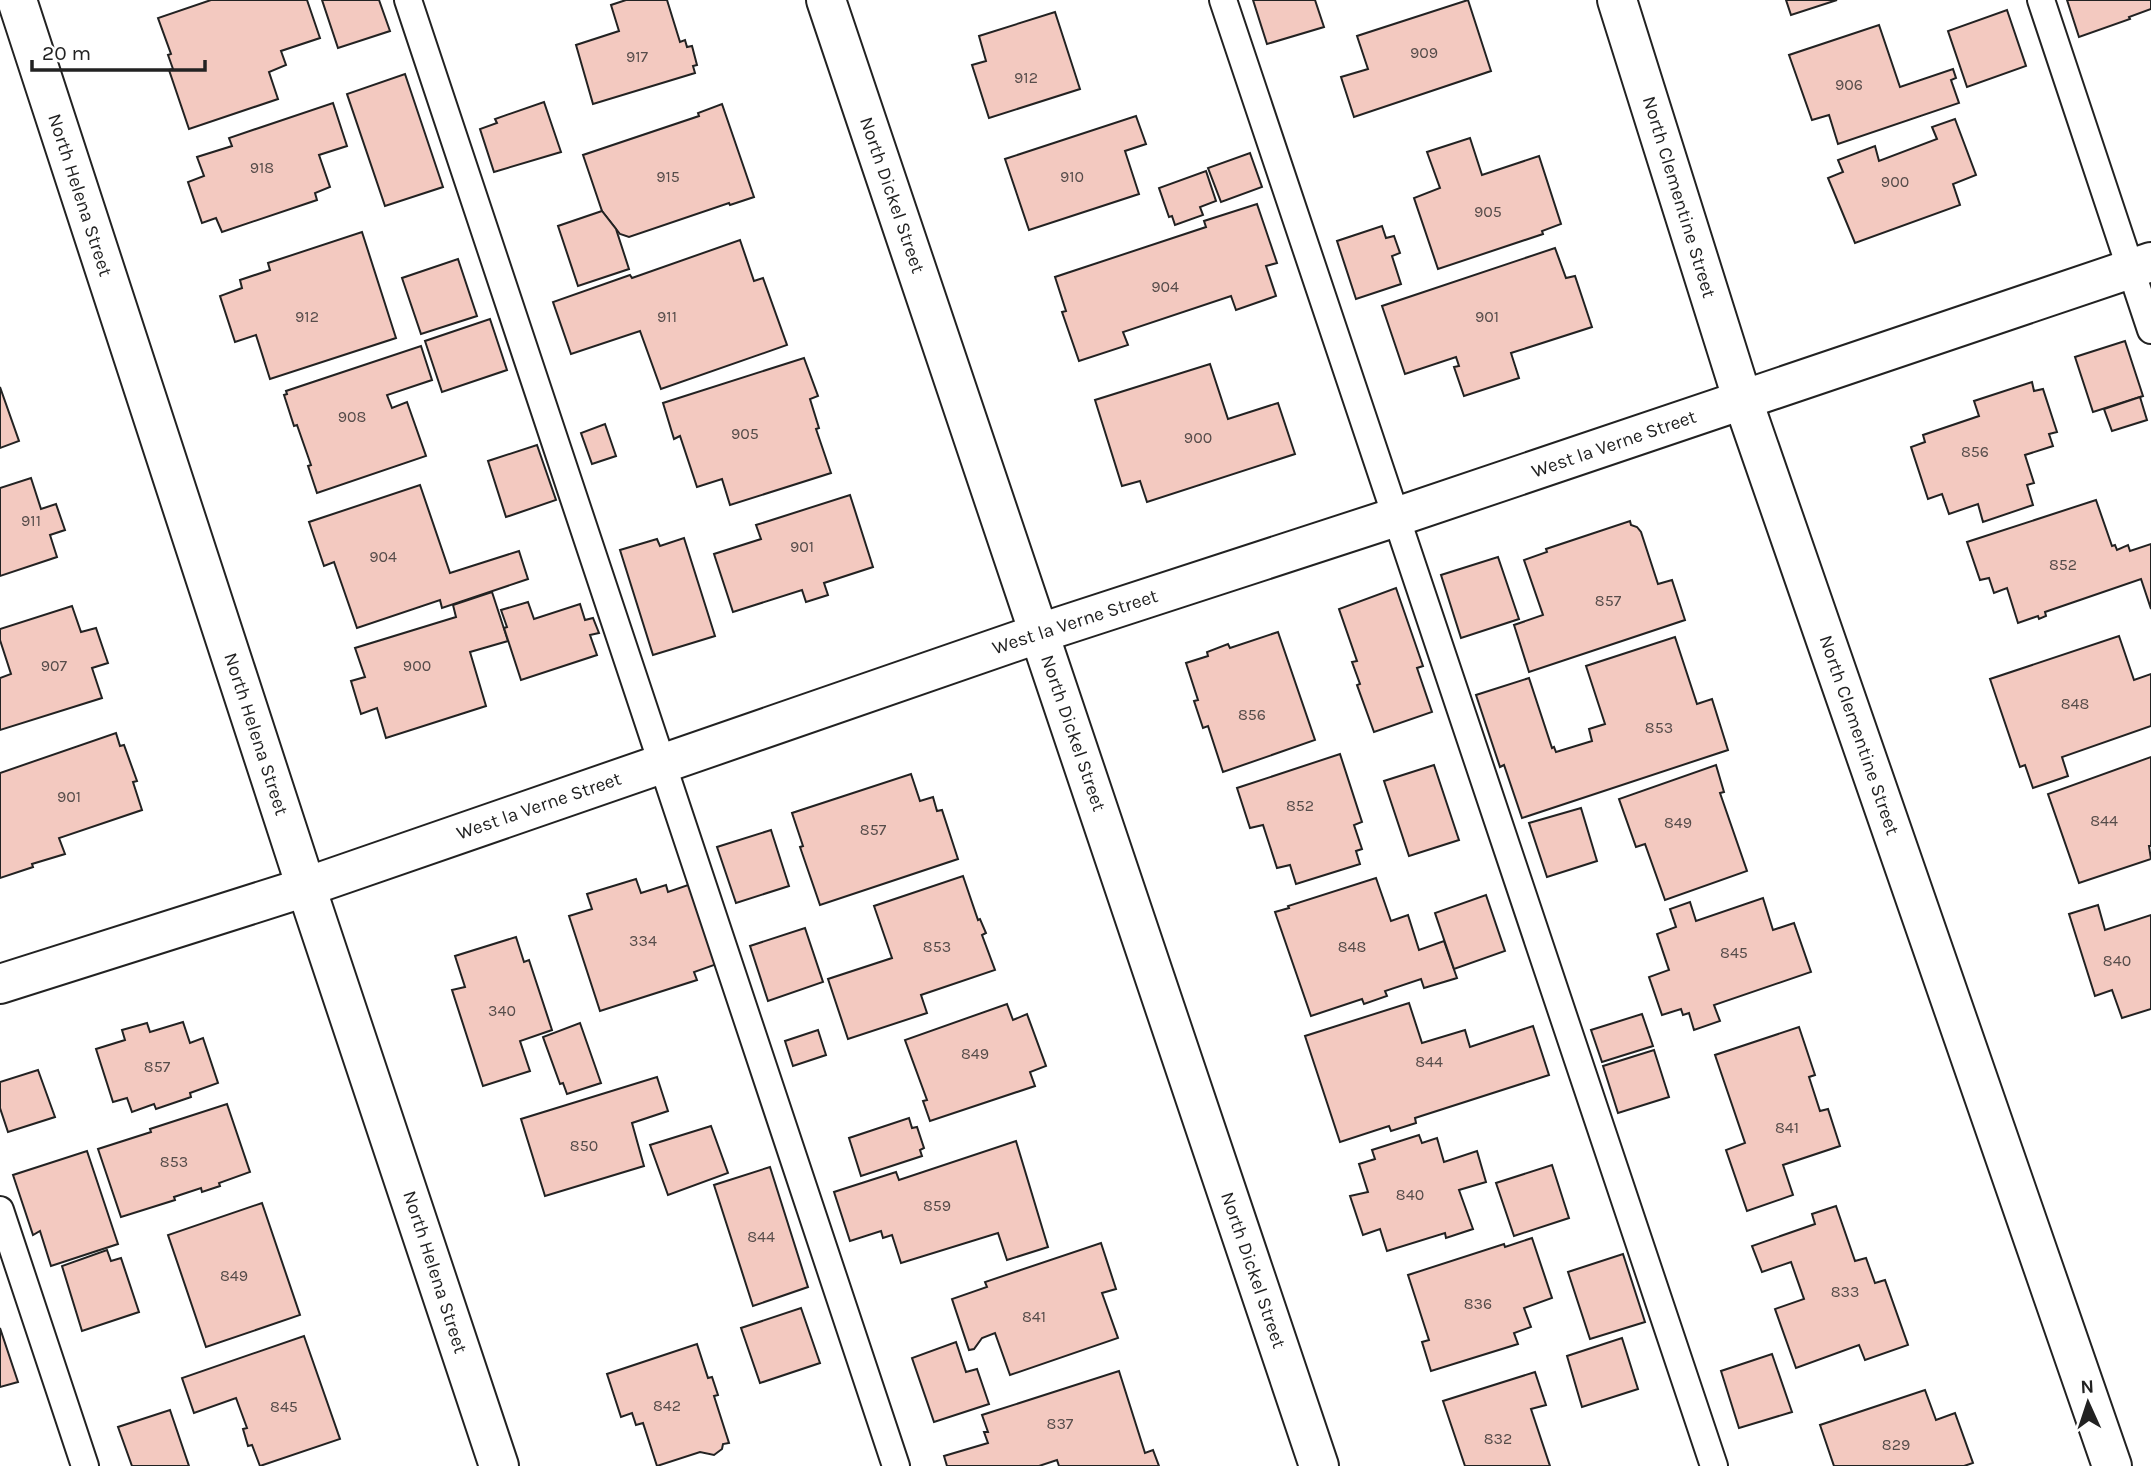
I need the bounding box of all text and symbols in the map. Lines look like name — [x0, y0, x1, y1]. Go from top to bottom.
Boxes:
scale bar — [32, 28, 205, 72]
text: 20 m — [42, 41, 91, 65]
house number: 909 — [1410, 43, 1438, 62]
house number: 917 — [626, 47, 649, 66]
house number: 912 — [1014, 68, 1038, 87]
house number: 906 — [1835, 75, 1863, 94]
street label: North Clementine Street — [1638, 93, 1720, 301]
street label: North Helena Street — [43, 111, 117, 279]
street label: North Dickel Street — [855, 114, 929, 276]
house number: 918 — [250, 158, 274, 177]
house number: 915 — [656, 167, 680, 186]
house number: 910 — [1060, 167, 1084, 186]
house number: 900 — [1881, 172, 1909, 191]
house number: 905 — [1474, 202, 1502, 221]
house number: 904 — [1151, 277, 1179, 296]
house number: 912 — [295, 307, 319, 326]
house number: 911 — [657, 307, 677, 326]
house number: 901 — [1475, 307, 1499, 326]
street label: West la Verne Street — [1529, 405, 1699, 483]
house number: 908 — [338, 407, 366, 426]
house number: 905 — [731, 424, 759, 443]
house number: 900 — [1184, 428, 1212, 447]
house number: 856 — [1961, 442, 1989, 461]
house number: 911 — [21, 511, 41, 530]
house number: 901 — [790, 537, 814, 556]
house number: 904 — [369, 547, 397, 566]
house number: 852 — [2049, 555, 2077, 574]
street label: West la Verne Street — [989, 585, 1161, 659]
house number: 857 — [1595, 591, 1622, 610]
street label: North Clementine Street — [1814, 632, 1904, 838]
street label: North Helena Street — [219, 650, 293, 818]
street label: North Dickel Street — [1036, 652, 1110, 814]
house number: 907 — [41, 656, 68, 675]
house number: 900 — [403, 656, 431, 675]
house number: 848 — [2061, 694, 2089, 713]
house number: 856 — [1238, 705, 1266, 724]
house number: 853 — [1645, 718, 1673, 737]
street label: West la Verne Street — [454, 767, 624, 845]
house number: 901 — [57, 787, 81, 806]
house number: 852 — [1286, 796, 1314, 815]
house number: 844 — [2090, 811, 2118, 830]
house number: 849 — [1664, 813, 1692, 832]
house number: 857 — [860, 820, 887, 839]
house number: 334 — [629, 931, 657, 950]
house number: 853 — [923, 937, 951, 956]
house number: 848 — [1338, 937, 1366, 956]
house number: 845 — [1720, 943, 1748, 962]
house number: 840 — [2103, 951, 2131, 970]
house number: 340 — [488, 1001, 516, 1020]
house number: 849 — [961, 1044, 989, 1063]
house number: 844 — [1415, 1052, 1443, 1071]
house number: 857 — [144, 1057, 171, 1076]
house number: 841 — [1775, 1118, 1799, 1137]
house number: 850 — [570, 1136, 598, 1155]
house number: 853 — [160, 1152, 188, 1171]
house number: 840 — [1396, 1185, 1424, 1204]
street label: North Helena Street — [398, 1188, 472, 1356]
street label: North Dickel Street — [1216, 1189, 1290, 1351]
house number: 859 — [923, 1196, 951, 1215]
house number: 844 — [747, 1227, 775, 1246]
house number: 849 — [220, 1266, 248, 1285]
house number: 833 — [1831, 1282, 1859, 1301]
house number: 836 — [1464, 1294, 1492, 1313]
house number: 841 — [1022, 1307, 1046, 1326]
north arrow — [2053, 1368, 2123, 1438]
text: N — [2080, 1376, 2095, 1398]
house number: 842 — [653, 1396, 681, 1415]
house number: 845 — [270, 1397, 298, 1416]
house number: 837 — [1047, 1414, 1074, 1433]
house number: 832 — [1484, 1429, 1512, 1448]
house number: 829 — [1882, 1435, 1910, 1454]

